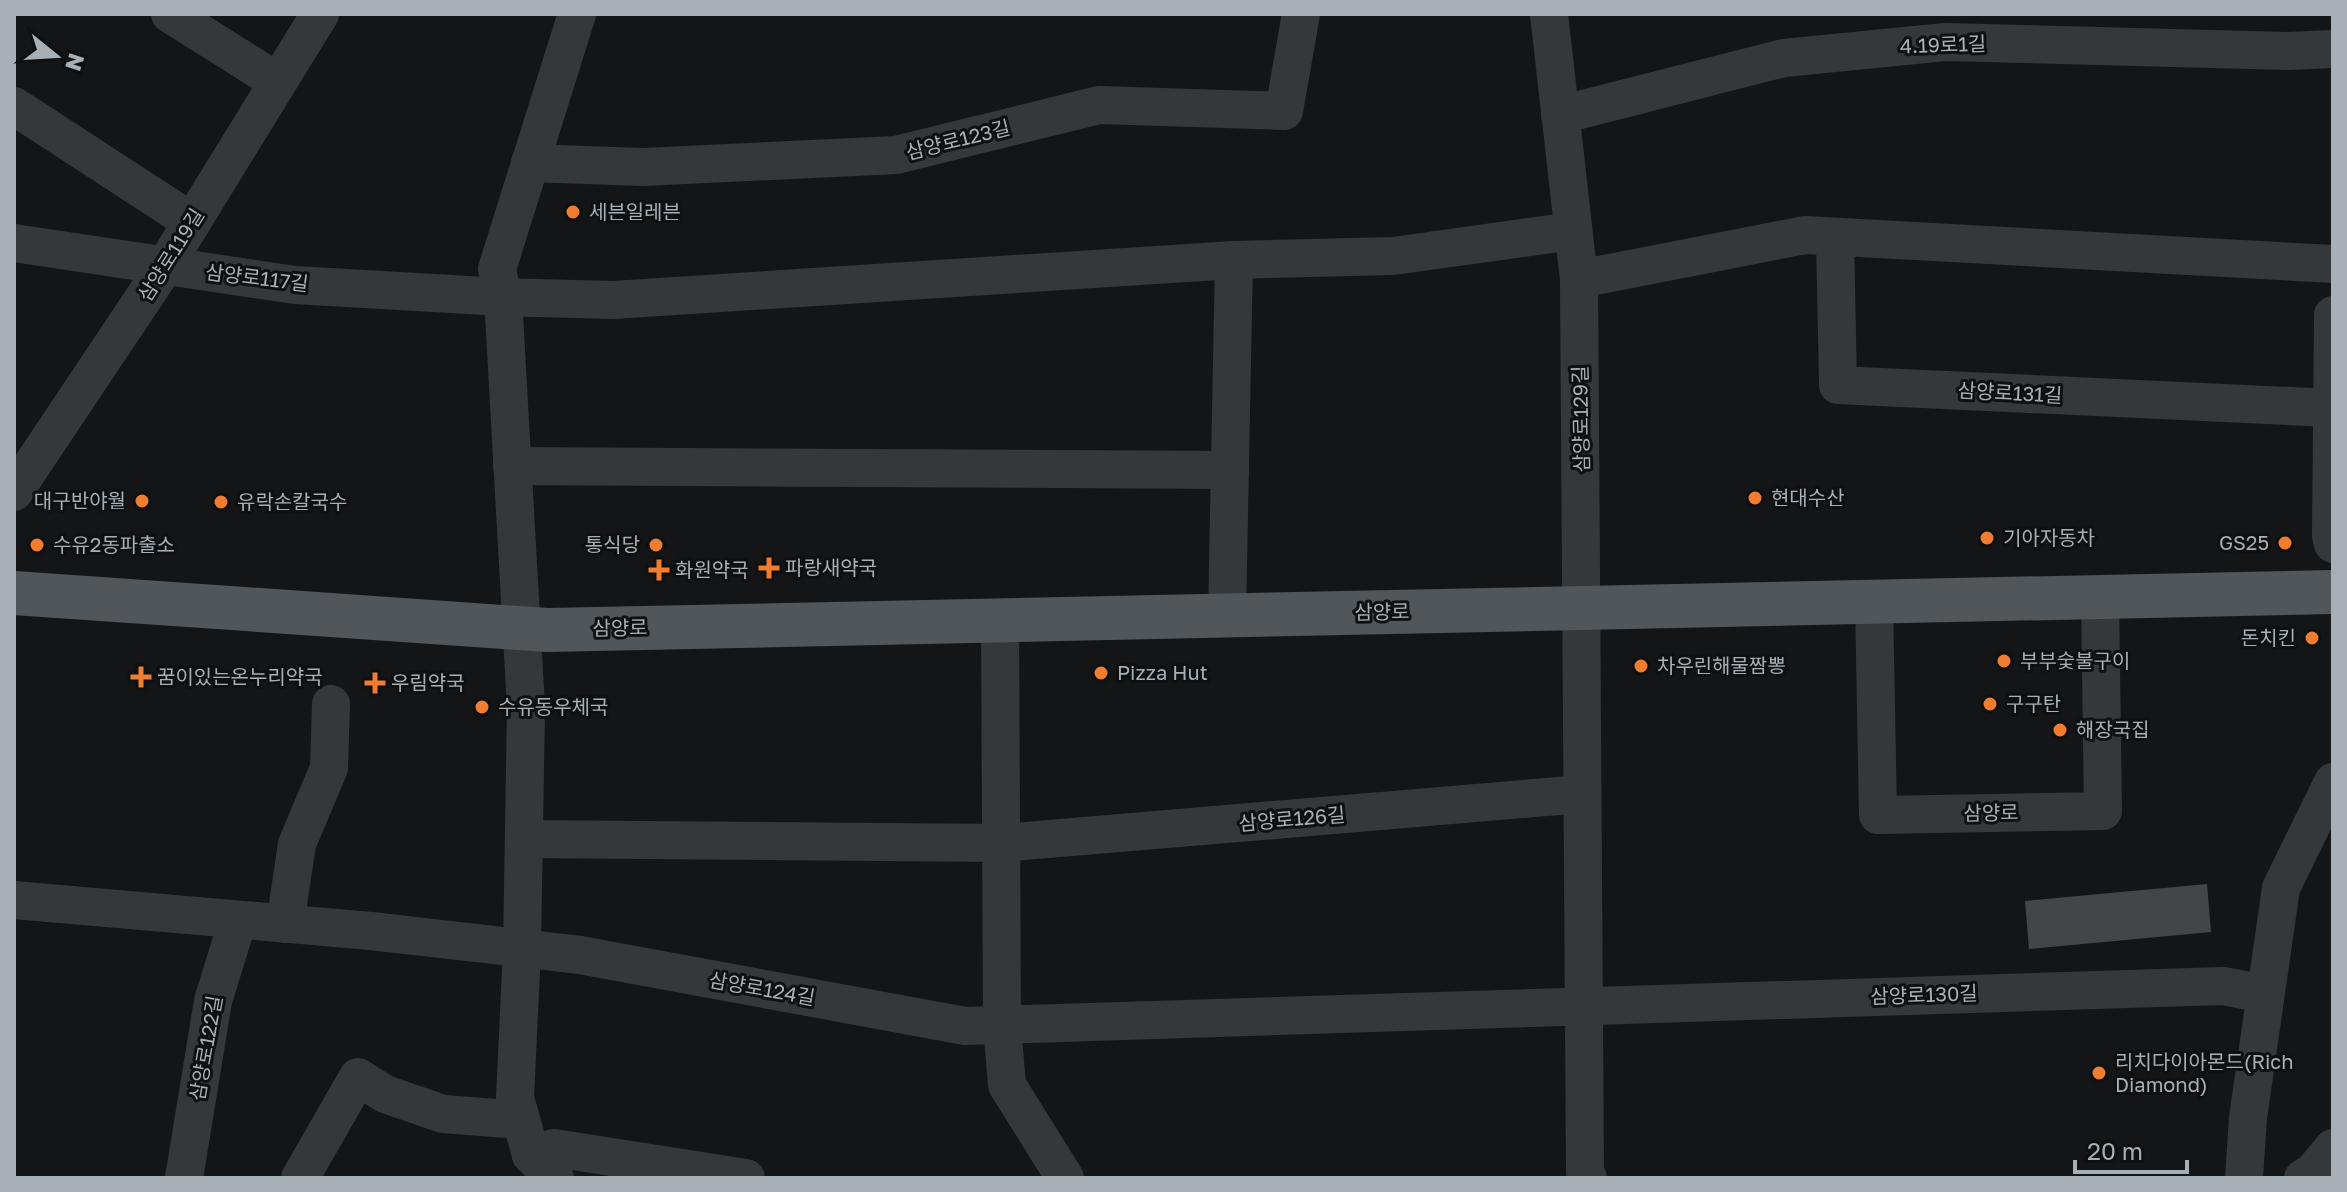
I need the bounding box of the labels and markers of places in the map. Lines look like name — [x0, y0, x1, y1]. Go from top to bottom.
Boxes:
place label: 세븐일레븐 — [589, 199, 681, 223]
marker: 세븐일레븐 — [564, 203, 582, 221]
place label: 현대수산 — [1771, 485, 1845, 509]
place label: 대구반야월 — [34, 488, 126, 512]
place label: 유락손칼국수 — [237, 489, 347, 513]
marker: 현대수산 — [1746, 489, 1764, 507]
marker: 대구반야월 — [133, 492, 151, 510]
marker: 유락손칼국수 — [212, 493, 230, 511]
place label: 기아자동차 — [2003, 525, 2095, 549]
marker: 기아자동차 — [1978, 529, 1996, 547]
place label: GS25 — [2219, 530, 2269, 554]
place label: 수유2동파출소 — [53, 532, 175, 556]
place label: 통식당 — [585, 532, 640, 556]
marker: GS25 — [2276, 534, 2294, 552]
marker: 수유2동파출소 — [28, 536, 46, 554]
marker: 통식당 — [647, 536, 665, 554]
place label: 파랑새약국 — [785, 555, 877, 579]
place label: 화원약국 — [675, 557, 749, 581]
marker: 파랑새약국 — [760, 559, 778, 577]
marker: 화원약국 — [650, 561, 668, 579]
place label: 돈치킨 — [2241, 625, 2296, 649]
marker: 돈치킨 — [2303, 629, 2321, 647]
place label: 부부숯불구이 — [2020, 648, 2130, 672]
marker: 부부숯불구이 — [1995, 652, 2013, 670]
place label: 차우린해물짬뽕 — [1657, 653, 1786, 677]
marker: 차우린해물짬뽕 — [1632, 657, 1650, 675]
place label: Pizza Hut — [1117, 660, 1208, 684]
place label: 꿈이있는온누리약국 — [157, 664, 323, 688]
marker: Pizza Hut — [1092, 664, 1110, 682]
marker: 꿈이있는온누리약국 — [132, 668, 150, 686]
place label: 우림약국 — [391, 670, 465, 694]
marker: 우림약국 — [366, 674, 384, 692]
place label: 구구탄 — [2006, 691, 2061, 715]
place label: 수유동우체국 — [498, 694, 608, 718]
marker: 구구탄 — [1981, 695, 1999, 713]
marker: 수유동우체국 — [473, 698, 491, 716]
place label: 해장국집 — [2076, 717, 2150, 741]
marker: 해장국집 — [2051, 721, 2069, 739]
place label: 리치다이아몬드(Rich Diamond) — [2115, 1049, 2294, 1096]
marker: 리치다이아몬드(Rich Diamond) — [2090, 1064, 2108, 1082]

